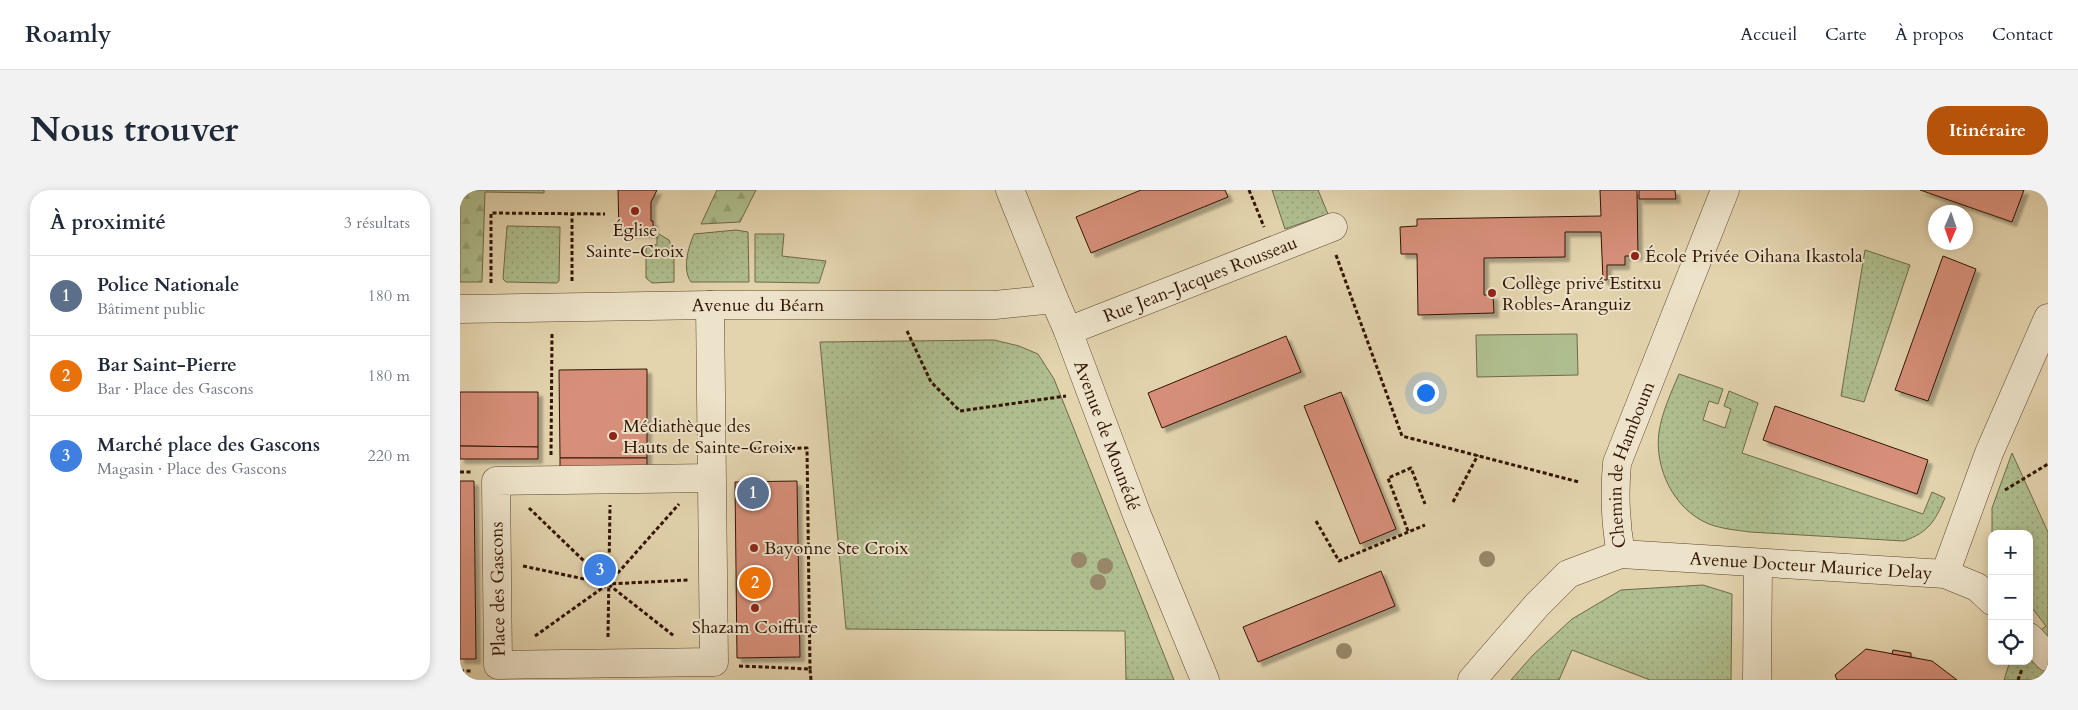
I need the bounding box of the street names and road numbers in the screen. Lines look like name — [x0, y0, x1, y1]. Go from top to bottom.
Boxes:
street label: Rue Jean-Jacques Rousseau — [1100, 230, 1301, 328]
street label: Avenue du Béarn — [691, 292, 825, 318]
street label: Avenue de Mounédé — [1068, 357, 1147, 514]
street label: Chemin de Hamboum — [1603, 377, 1661, 550]
street label: Place des Gascons — [484, 521, 512, 657]
street label: Avenue Docteur Maurice Delay — [1689, 546, 1934, 586]

